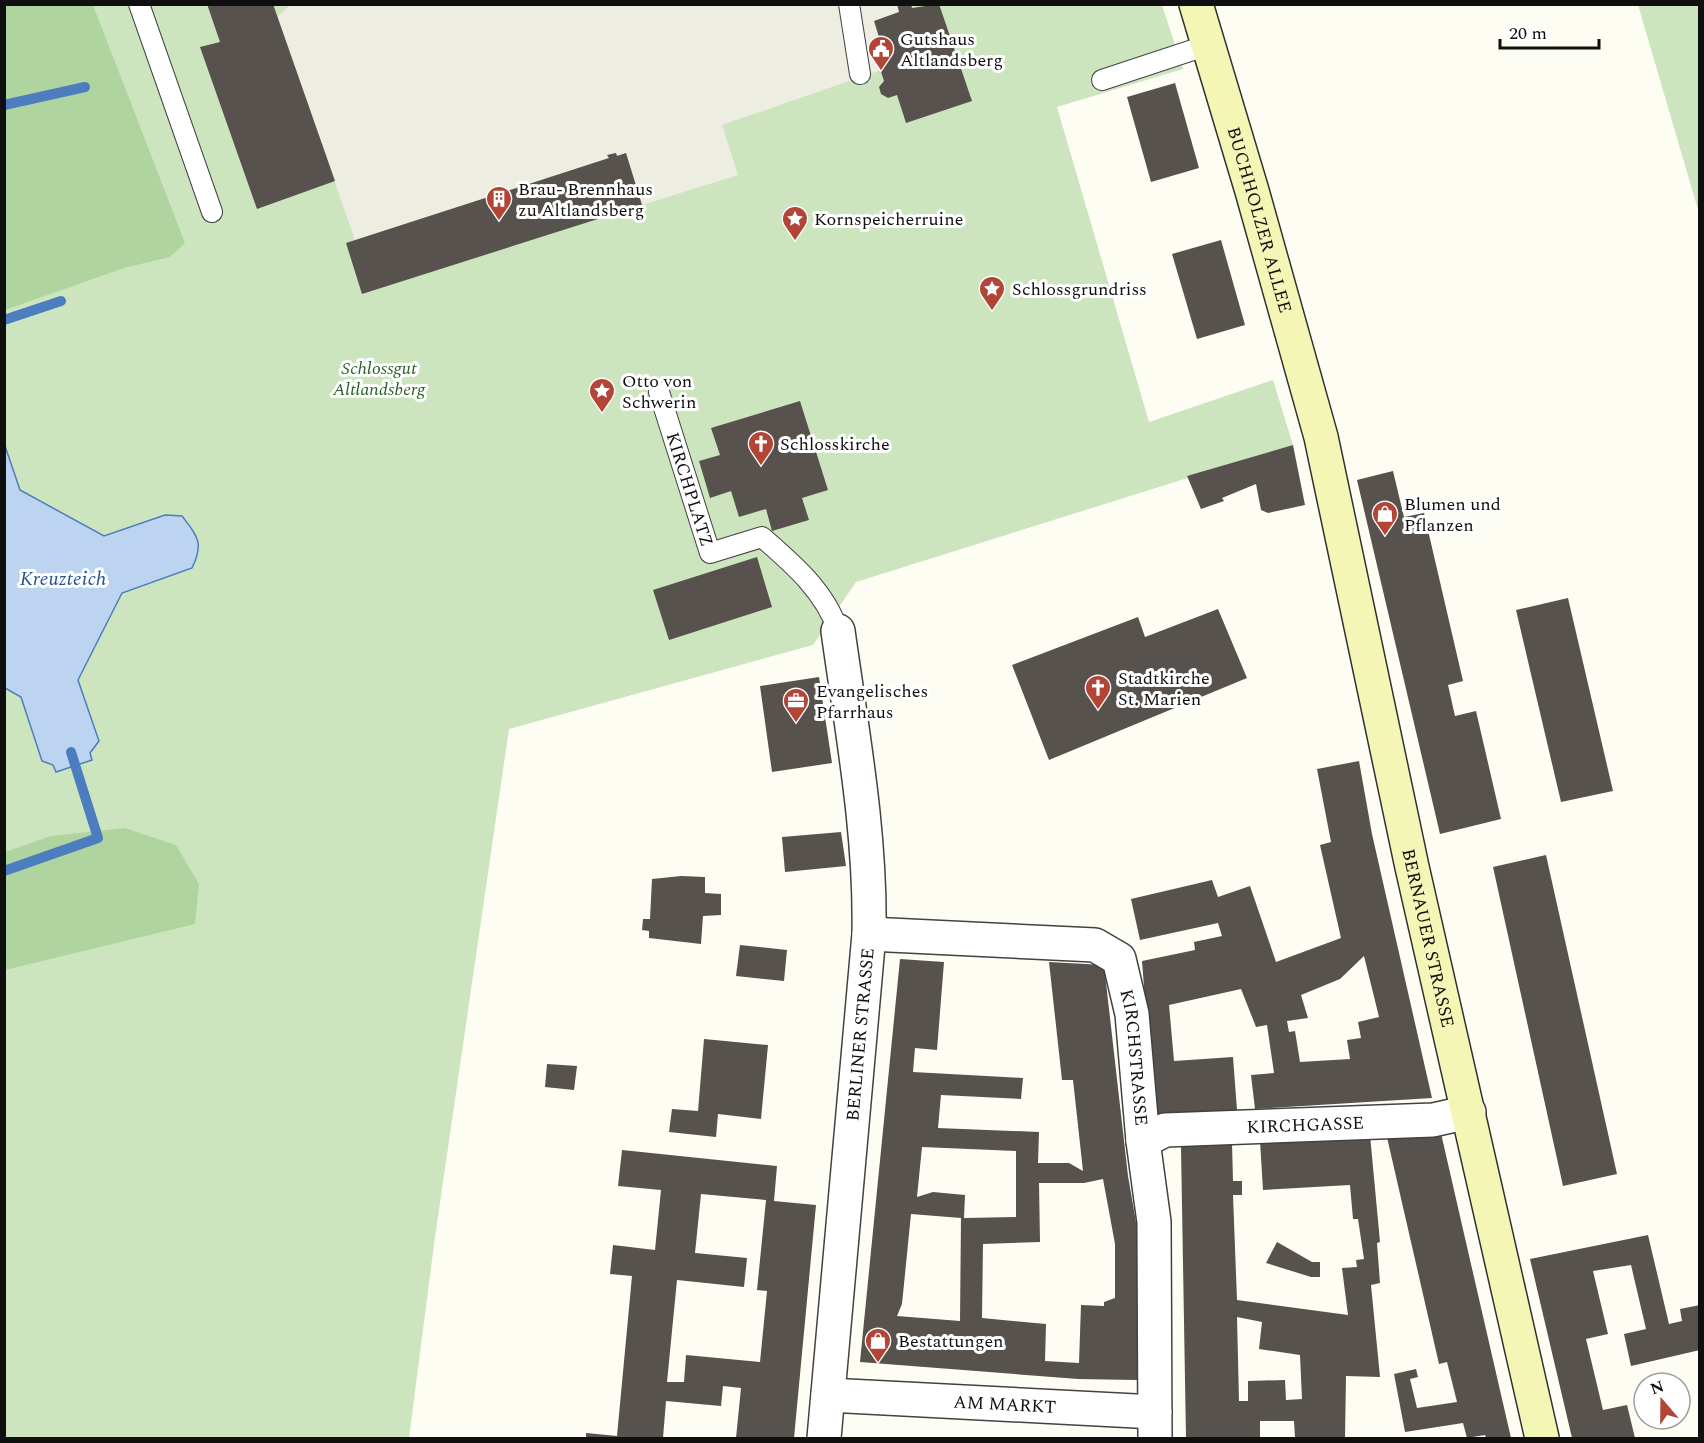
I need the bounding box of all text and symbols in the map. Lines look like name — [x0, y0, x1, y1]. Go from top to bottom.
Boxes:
scale bar — [1500, 12, 1599, 50]
text: 20 m — [1509, 20, 1547, 47]
place label: Gutshaus Altlandsberg — [900, 26, 1003, 74]
public building icon: Gutshaus Altlandsberg — [866, 34, 896, 72]
street label: BUCHHOLZER ALLEE — [1220, 123, 1299, 316]
place label: Brau- Brennhaus zu Altlandsberg — [518, 176, 653, 224]
building icon: Brau- Brennhaus zu Altlandsberg — [484, 184, 514, 222]
place icon: Kornspeicherruine — [780, 204, 810, 242]
place label: Kornspeicherruine — [814, 206, 963, 233]
place icon: Schlossgrundriss — [977, 274, 1007, 312]
place label: Schlossgrundriss — [1012, 276, 1147, 303]
park label: Schlossgut Altlandsberg — [332, 355, 426, 403]
place label: Otto von Schwerin — [622, 368, 696, 416]
place icon: Otto von Schwerin — [587, 376, 617, 414]
street label: KIRCHPLATZ — [659, 429, 721, 550]
church icon: Schlosskirche — [746, 429, 776, 467]
place label: Schlosskirche — [780, 431, 890, 458]
place label: Blumen und Pflanzen — [1404, 491, 1501, 539]
shop icon: Blumen und Pflanzen — [1370, 499, 1400, 537]
water label: Kreuzteich — [20, 564, 106, 594]
place label: Stadtkirche St. Marien — [1118, 665, 1210, 713]
church icon: Stadtkirche St. Marien — [1083, 673, 1113, 711]
place label: Evangelisches Pfarrhaus — [816, 678, 928, 726]
office icon: Evangelisches Pfarrhaus — [781, 686, 811, 724]
street label: BERNAUER STRASSE — [1395, 846, 1462, 1030]
street label: BERLINER STRASSE — [839, 947, 881, 1123]
street label: KIRCHSTRASSE — [1113, 986, 1155, 1127]
street label: KIRCHGASSE — [1246, 1109, 1364, 1140]
shop icon: Bestattungen — [863, 1326, 893, 1364]
place label: Bestattungen — [898, 1328, 1004, 1355]
north arrow — [1632, 1371, 1692, 1431]
text: N — [1647, 1374, 1667, 1401]
street label: AM MARKT — [953, 1388, 1057, 1420]

